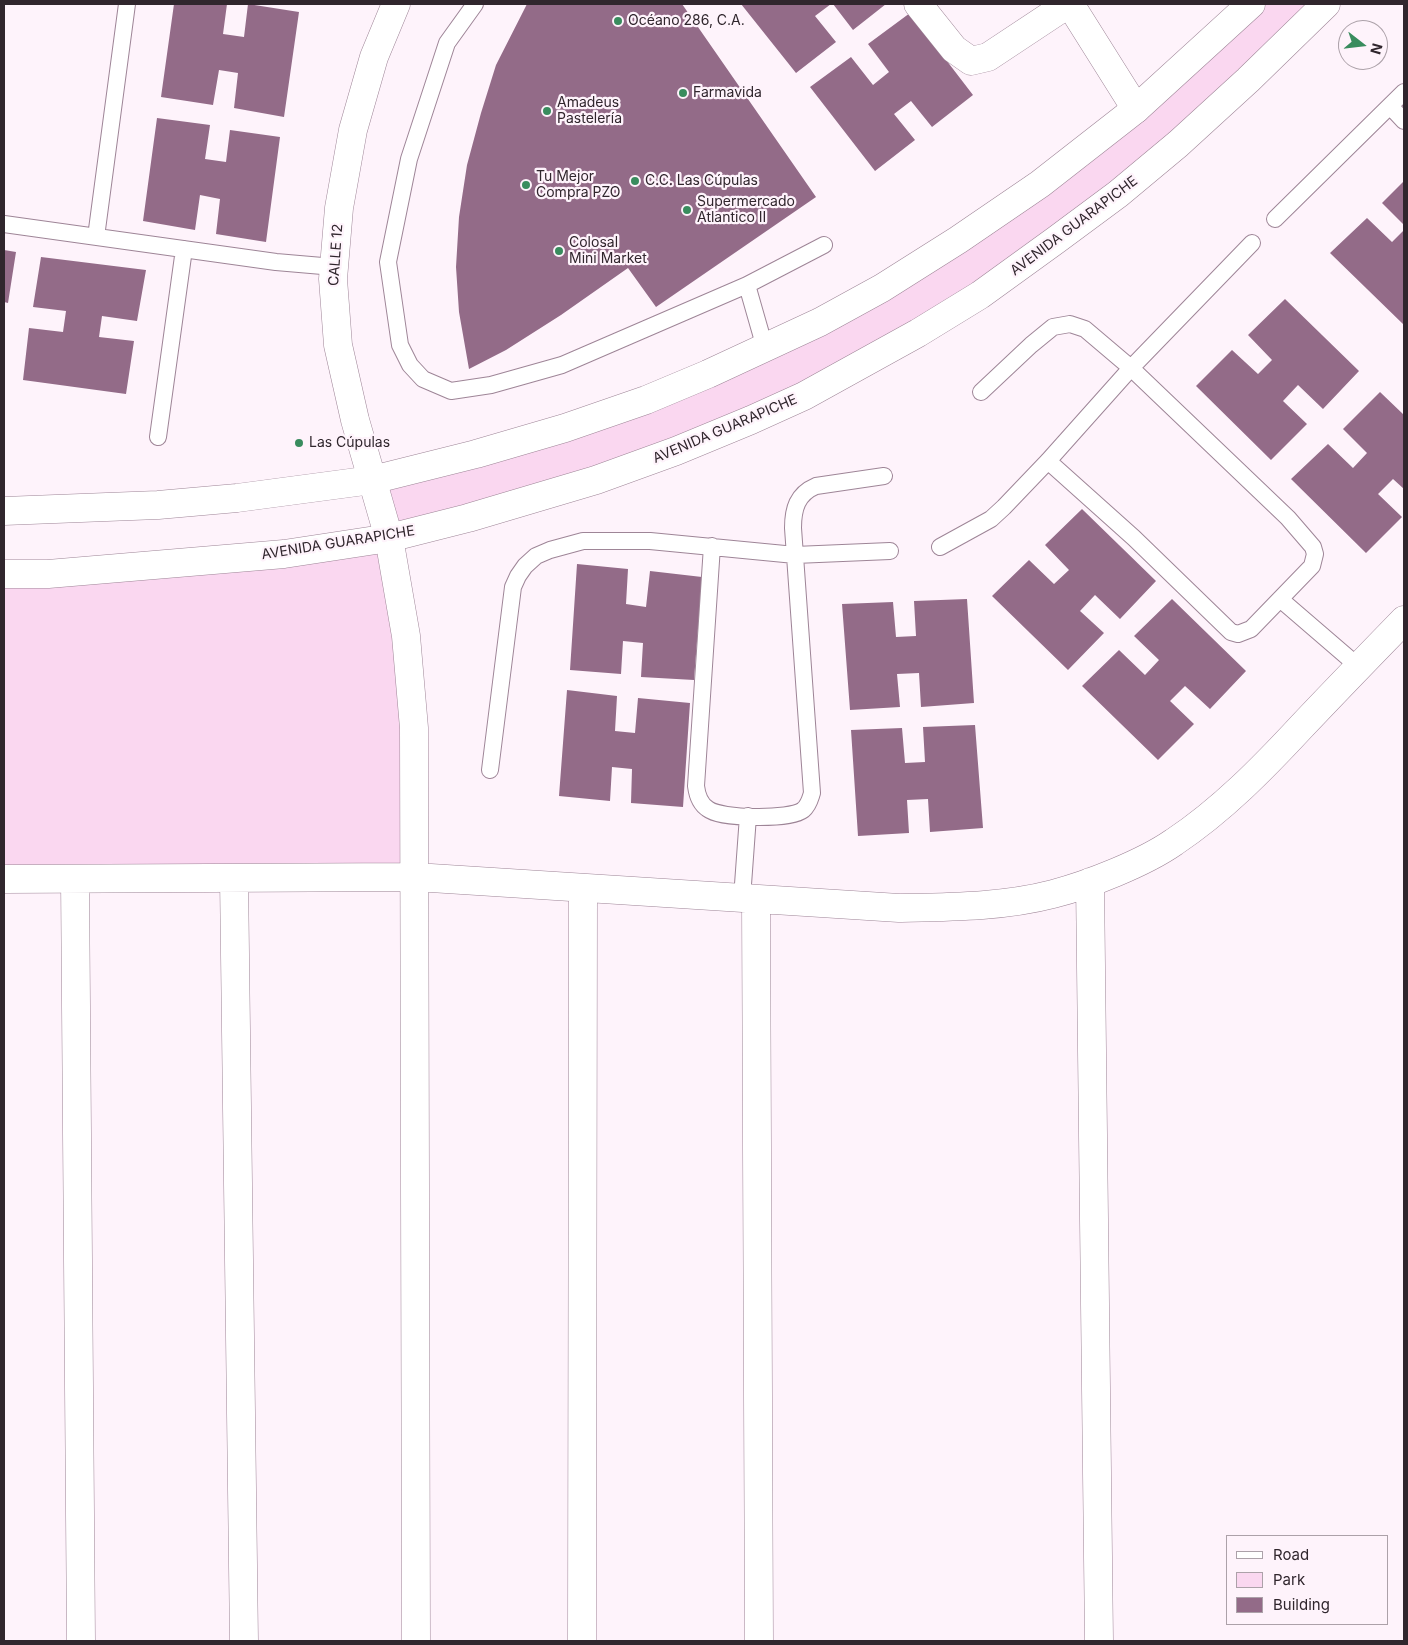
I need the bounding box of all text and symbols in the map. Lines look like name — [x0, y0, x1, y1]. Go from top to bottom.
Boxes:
place label: Océano 286, C.A. — [628, 13, 745, 29]
marker: Océano 286, C.A. — [612, 15, 624, 27]
north arrow — [1338, 20, 1388, 70]
text: N — [1367, 42, 1387, 56]
place label: Farmavida — [693, 85, 762, 101]
marker: Farmavida — [677, 87, 689, 99]
place label: Amadeus Pastelería — [557, 95, 622, 128]
marker: Amadeus Pastelería — [541, 105, 553, 117]
place label: Tu Mejor Compra PZO — [536, 169, 621, 202]
place label: C.C. Las Cúpulas — [645, 173, 758, 189]
street label: AVENIDA GUARAPICHE — [1007, 173, 1141, 279]
marker: C.C. Las Cúpulas — [629, 175, 641, 187]
marker: Tu Mejor Compra PZO — [520, 179, 532, 191]
place label: Supermercado Atlantico II — [697, 194, 795, 226]
marker: Supermercado Atlantico II — [681, 204, 693, 216]
street label: CALLE 12 — [325, 223, 347, 287]
place label: Colosal Mini Market — [569, 235, 647, 268]
marker: Colosal Mini Market — [553, 245, 565, 257]
street label: AVENIDA GUARAPICHE — [650, 391, 800, 467]
place label: Las Cúpulas — [309, 435, 390, 451]
marker: Las Cúpulas — [293, 437, 305, 449]
street label: AVENIDA GUARAPICHE — [260, 523, 416, 563]
legend — [1226, 1535, 1388, 1625]
text: Road — [1273, 1545, 1309, 1564]
text: Park — [1273, 1570, 1305, 1589]
text: Building — [1273, 1595, 1330, 1614]

